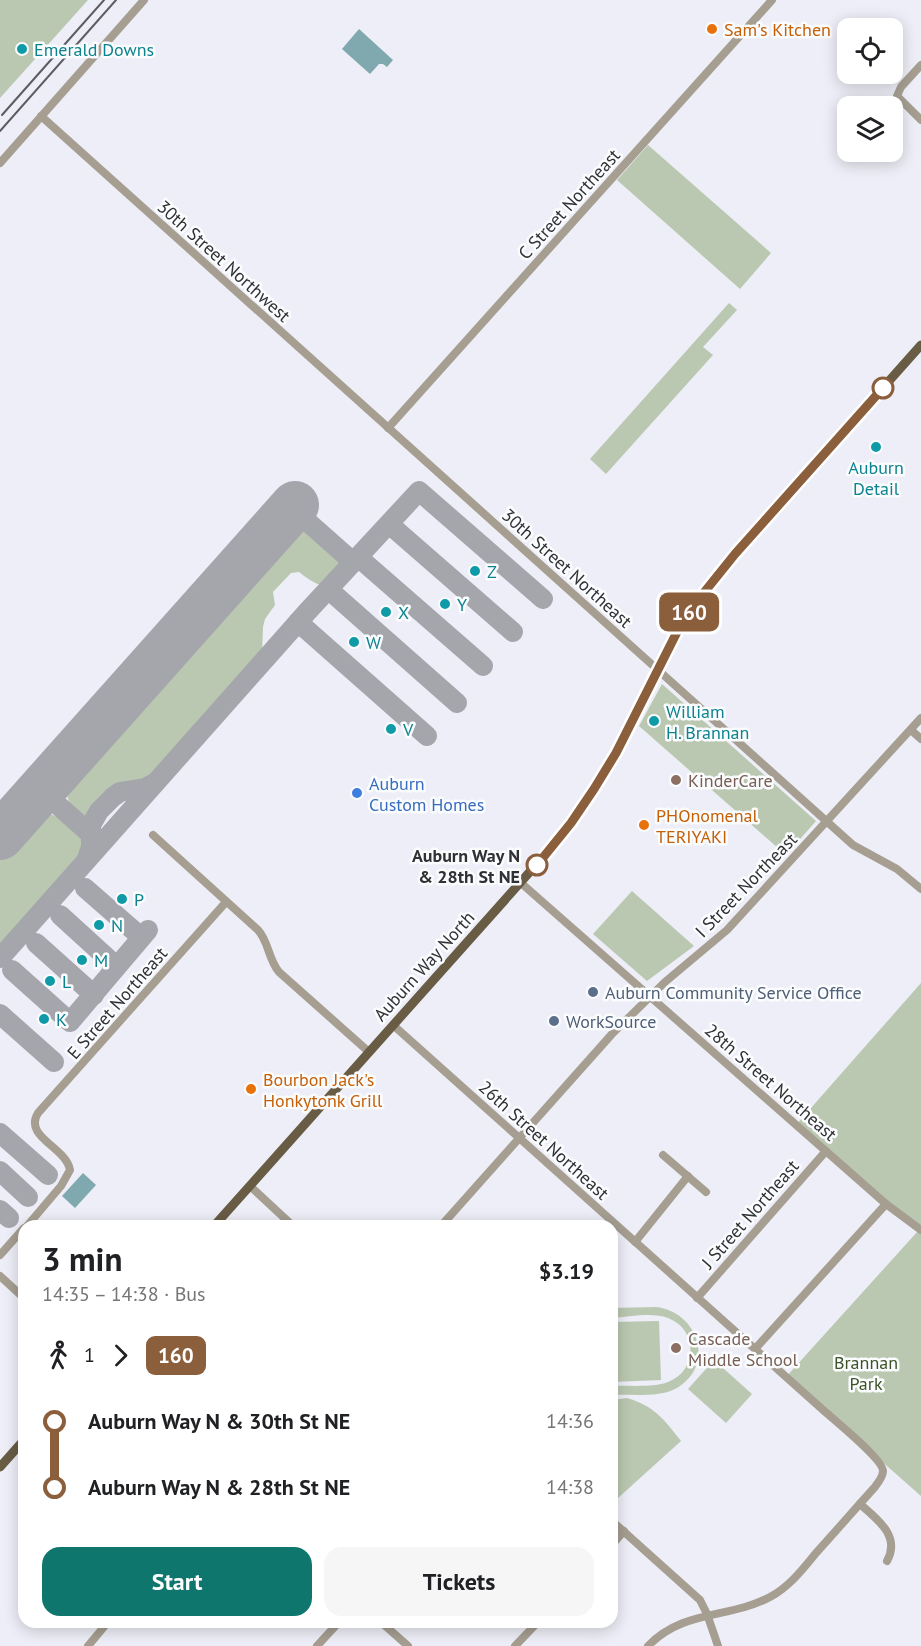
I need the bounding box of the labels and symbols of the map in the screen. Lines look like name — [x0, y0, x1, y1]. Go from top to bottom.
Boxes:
place label: Sam's Kitchen — [724, 18, 831, 41]
marker: Sam's Kitchen — [705, 22, 719, 36]
place label: Emerald Downs — [34, 38, 154, 61]
marker: Emerald Downs — [15, 42, 29, 56]
street label: C Street Northeast — [513, 144, 625, 264]
street label: 30th Street Northwest — [153, 195, 295, 327]
unlabelled marker — [872, 377, 894, 399]
marker: Auburn Detail — [869, 440, 883, 454]
place label: Auburn Detail — [848, 456, 904, 500]
street label: 30th Street Northeast — [497, 503, 637, 633]
place label: Z — [487, 560, 497, 583]
marker: Z — [468, 564, 482, 578]
line badge: 160 — [654, 592, 724, 632]
place label: Y — [457, 593, 467, 616]
marker: Y — [438, 597, 452, 611]
place label: X — [398, 601, 409, 624]
marker: X — [379, 605, 393, 619]
place label: W — [366, 631, 381, 654]
marker: W — [347, 635, 361, 649]
place label: William H. Brannan — [666, 700, 749, 744]
marker: William H. Brannan — [647, 714, 661, 728]
place label: V — [402, 718, 414, 741]
marker: V — [384, 722, 398, 736]
place label: KinderCare — [688, 769, 773, 792]
place label: Auburn Custom Homes — [369, 772, 484, 816]
marker: KinderCare — [669, 773, 683, 787]
marker: Auburn Custom Homes — [350, 786, 364, 800]
place label: PHOnomenal TERIYAKI — [656, 804, 758, 848]
marker: PHOnomenal TERIYAKI — [637, 818, 651, 832]
street label: I Street Northeast — [690, 828, 802, 942]
place label: Auburn Way N & 28th St NE — [412, 844, 520, 888]
marker: Auburn Way N & 28th St NE — [526, 854, 548, 876]
place label: P — [134, 888, 144, 911]
marker: P — [115, 892, 129, 906]
street label: Auburn Way North — [369, 906, 479, 1026]
place label: N — [111, 914, 123, 937]
marker: N — [92, 918, 106, 932]
street label: E Street Northeast — [62, 942, 172, 1064]
place label: M — [94, 949, 108, 972]
marker: M — [75, 953, 89, 967]
place label: L — [62, 970, 71, 993]
marker: L — [43, 974, 57, 988]
place label: Auburn Community Service Office — [605, 981, 862, 1004]
marker: Auburn Community Service Office — [586, 985, 600, 999]
place label: K — [56, 1008, 67, 1031]
place label: WorkSource — [566, 1010, 656, 1033]
marker: K — [37, 1012, 51, 1026]
marker: WorkSource — [547, 1014, 561, 1028]
street label: 28th Street Northeast — [700, 1018, 842, 1146]
place label: Bourbon Jack's Honkytonk Grill — [263, 1068, 383, 1112]
street label: 26th Street Northeast — [474, 1075, 614, 1205]
marker: Bourbon Jack's Honkytonk Grill — [244, 1082, 258, 1096]
street label: J Street Northeast — [696, 1155, 804, 1274]
place label: Cascade Middle School — [688, 1327, 798, 1371]
marker: Cascade Middle School — [669, 1341, 683, 1355]
park label: Brannan Park — [834, 1351, 898, 1395]

